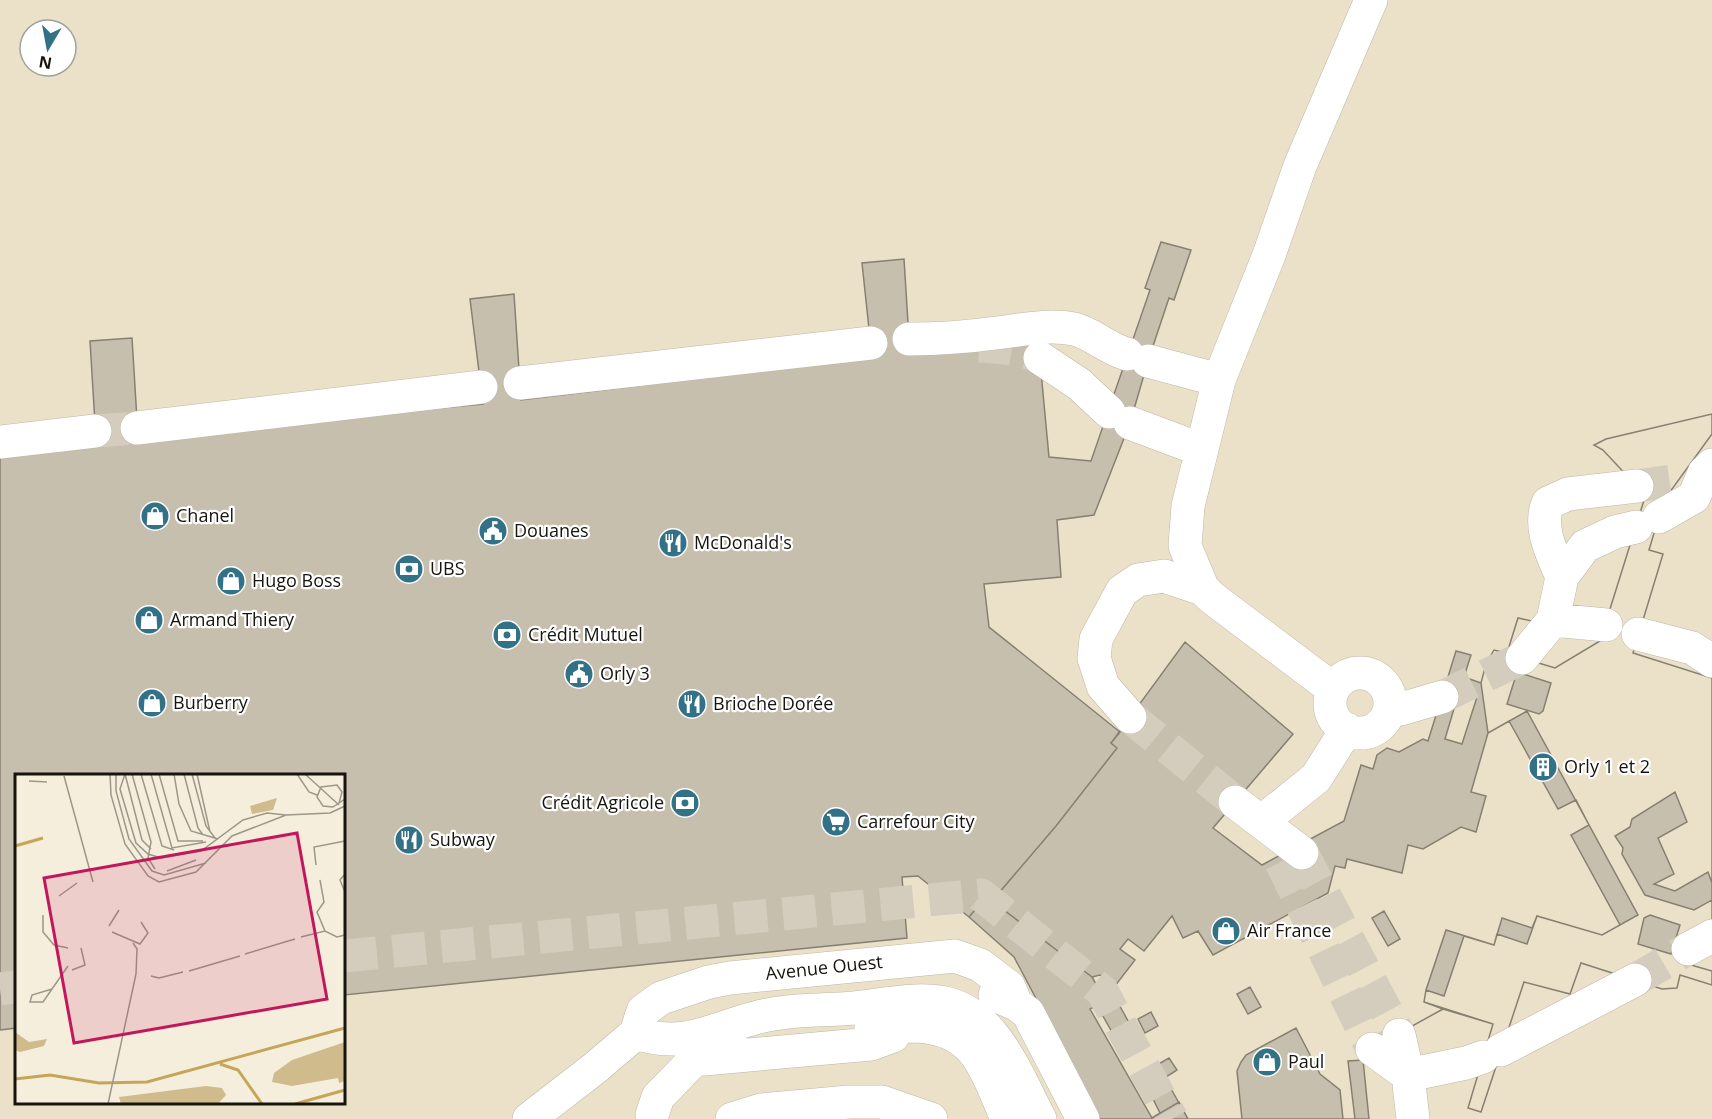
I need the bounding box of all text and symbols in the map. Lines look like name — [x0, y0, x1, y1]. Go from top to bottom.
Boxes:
north arrow — [18, 18, 78, 78]
text: N — [37, 51, 54, 75]
shop icon: Chanel — [139, 500, 171, 532]
place label: Chanel — [176, 503, 234, 527]
public building icon: Douanes — [477, 515, 509, 547]
place label: Douanes — [514, 518, 589, 542]
restaurant icon: McDonald's — [657, 527, 689, 559]
place label: McDonald's — [694, 530, 792, 554]
bank icon: UBS — [393, 553, 425, 585]
place label: UBS — [430, 556, 465, 580]
shop icon: Hugo Boss — [215, 565, 247, 597]
place label: Hugo Boss — [252, 568, 341, 592]
shop icon: Armand Thiery — [133, 604, 165, 636]
place label: Armand Thiery — [170, 607, 295, 631]
bank icon: Crédit Mutuel — [491, 619, 523, 651]
place label: Crédit Mutuel — [528, 622, 643, 646]
public building icon: Orly 3 — [563, 658, 595, 690]
place label: Orly 3 — [600, 661, 650, 685]
shop icon: Burberry — [136, 687, 168, 719]
restaurant icon: Brioche Dorée — [676, 688, 708, 720]
place label: Burberry — [173, 690, 249, 714]
place label: Brioche Dorée — [713, 691, 833, 715]
building icon: Orly 1 et 2 — [1527, 751, 1559, 783]
place label: Orly 1 et 2 — [1564, 754, 1650, 778]
inset map — [15, 774, 345, 1104]
bank icon: Crédit Agricole — [669, 787, 701, 819]
place label: Crédit Agricole — [541, 790, 664, 814]
supermarket icon: Carrefour City — [820, 806, 852, 838]
place label: Carrefour City — [857, 809, 975, 833]
restaurant icon: Subway — [393, 824, 425, 856]
place label: Subway — [430, 827, 496, 851]
shop icon: Air France — [1210, 915, 1242, 947]
place label: Air France — [1247, 918, 1331, 942]
street label: Avenue Ouest — [764, 949, 884, 985]
shop icon: Paul — [1251, 1046, 1283, 1078]
place label: Paul — [1288, 1049, 1324, 1073]

